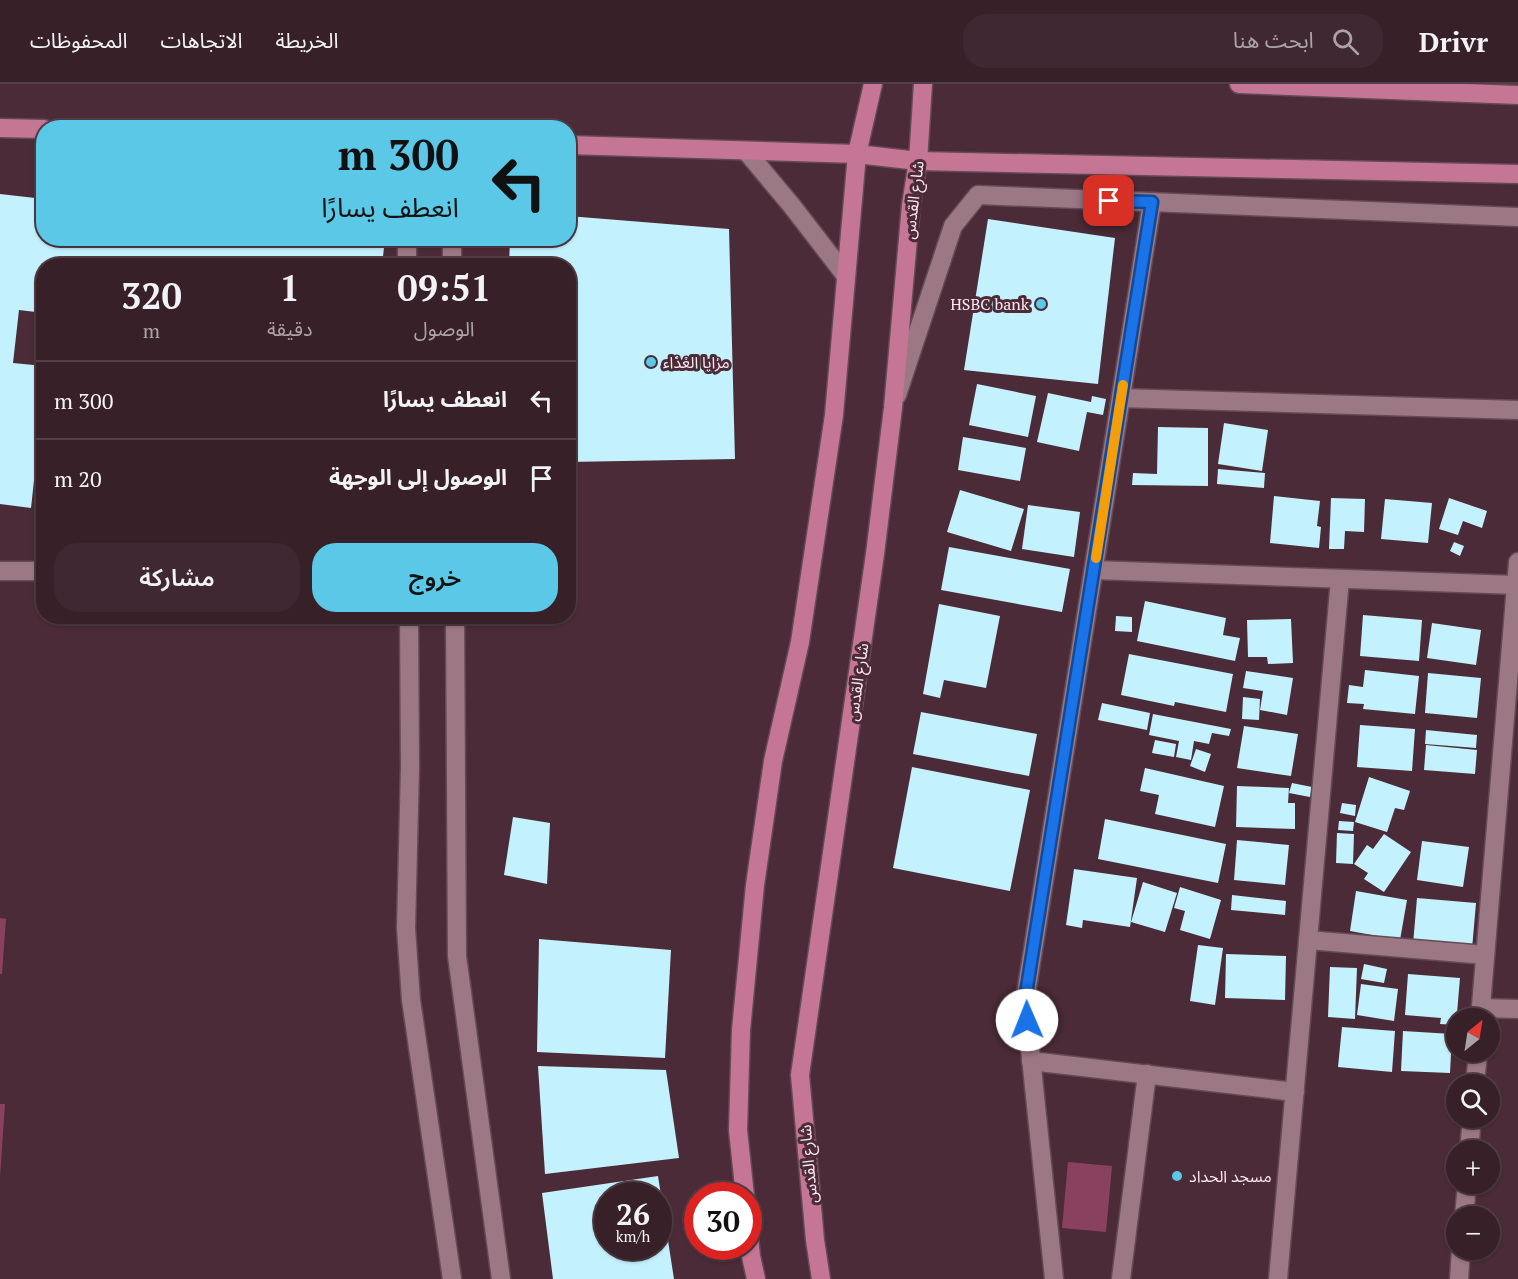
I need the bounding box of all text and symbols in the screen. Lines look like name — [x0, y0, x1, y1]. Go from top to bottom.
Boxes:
search box — [963, 14, 1383, 68]
text: Drivr — [1419, 23, 1488, 60]
text: ابحث هنا — [1233, 25, 1314, 54]
icon: search — [1329, 25, 1362, 58]
text: المحفوظات — [30, 26, 127, 54]
text: الاتجاهات — [160, 26, 242, 54]
text: الخريطة — [275, 26, 338, 54]
text: 300 m — [338, 126, 459, 182]
icon: left — [480, 144, 558, 222]
street label: شارع القدس — [897, 160, 931, 241]
pin — [1083, 175, 1134, 226]
icon: arrive — [1092, 184, 1125, 217]
text: انعطف يسارًا — [321, 189, 459, 225]
text: 1 — [279, 264, 300, 311]
text: 09:51 — [397, 264, 491, 311]
text: 320 — [121, 272, 182, 319]
place label: HSBC bank — [950, 293, 1030, 315]
marker: HSBC bank — [1034, 297, 1048, 311]
text: دقيقة — [267, 315, 312, 342]
text: الوصول — [414, 315, 475, 342]
text: m — [143, 317, 160, 344]
place label: مزايا الغذاء — [663, 351, 730, 373]
marker: مزايا الغذاء — [644, 355, 658, 369]
text: انعطف يسارًا — [383, 384, 507, 413]
icon: left — [525, 384, 558, 417]
text: 300 m — [54, 386, 114, 415]
text: الوصول إلى الوجهة — [329, 462, 507, 491]
icon: arrive — [525, 462, 558, 495]
text: 20 m — [54, 464, 102, 493]
button: مشاركة — [54, 543, 300, 612]
button: خروج — [312, 543, 558, 612]
street label: شارع القدس — [841, 641, 875, 723]
position arrow — [995, 988, 1059, 1052]
north arrow — [1446, 1008, 1500, 1062]
map controls — [1446, 1008, 1500, 1260]
button: search — [1446, 1074, 1500, 1128]
street label: شارع القدس — [794, 1124, 824, 1204]
button: + — [1446, 1140, 1500, 1194]
place label: مسجد الحداد — [1189, 1165, 1272, 1187]
marker: مسجد الحداد — [1170, 1169, 1184, 1183]
speed limit sign: 30 — [684, 1182, 762, 1260]
text: 26 — [616, 1194, 650, 1234]
button: − — [1446, 1206, 1500, 1260]
text: km/h — [616, 1226, 650, 1246]

